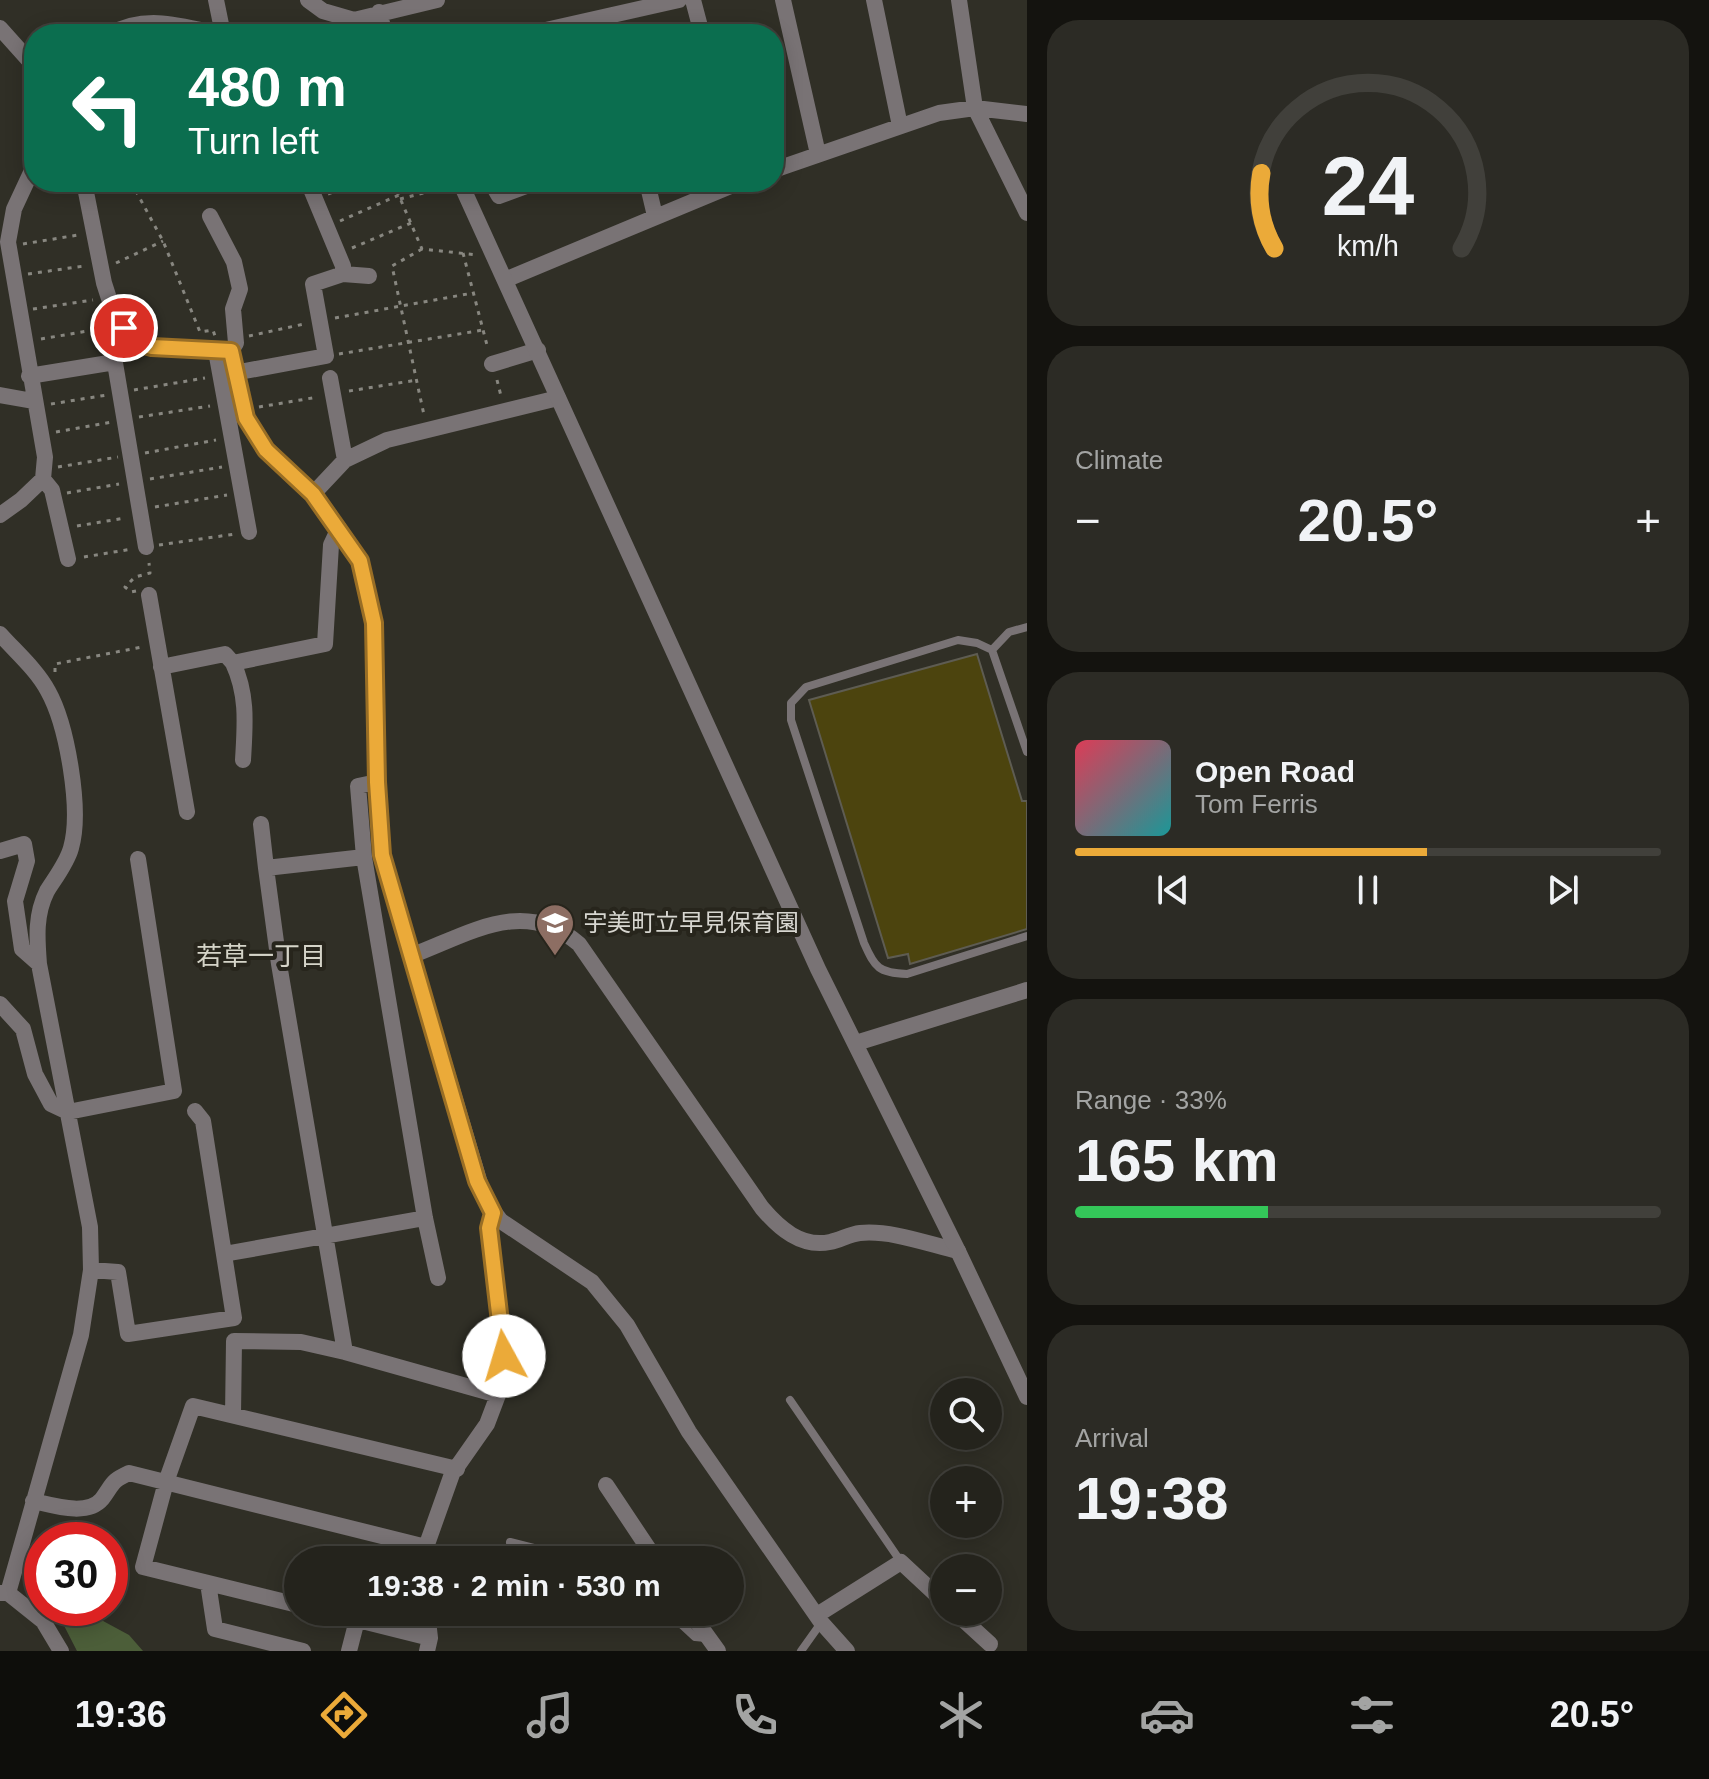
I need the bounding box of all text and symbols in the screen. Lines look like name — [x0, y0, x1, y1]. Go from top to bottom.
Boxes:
text: 480 m — [188, 55, 347, 118]
icon: left — [56, 56, 160, 160]
text: Turn left — [188, 121, 319, 162]
text: 24 — [1322, 140, 1414, 233]
text: km/h — [1337, 230, 1399, 262]
pin — [90, 294, 158, 362]
icon: arrive — [102, 306, 146, 350]
text: Climate — [1075, 445, 1163, 475]
text: 20.5° — [1298, 487, 1438, 554]
text: − — [1075, 496, 1101, 545]
text: + — [1635, 496, 1661, 545]
text: Open Road — [1195, 755, 1355, 788]
text: Tom Ferris — [1195, 789, 1318, 819]
icon: previous — [1151, 868, 1195, 912]
icon: pause — [1346, 868, 1390, 912]
icon: next — [1541, 868, 1585, 912]
school or university icon: 宇美町立早見保育園 — [534, 902, 576, 957]
place label: 宇美町立早見保育園 — [583, 909, 799, 936]
district label: 若草一丁目 — [196, 941, 326, 971]
text: Range · 33% — [1075, 1085, 1227, 1115]
text: 165 km — [1075, 1127, 1279, 1194]
position arrow — [462, 1314, 546, 1398]
map controls — [930, 1378, 1002, 1626]
button: search — [930, 1378, 1002, 1450]
text: Arrival — [1075, 1423, 1149, 1453]
text: 19:38 — [1075, 1465, 1228, 1532]
button: + — [930, 1466, 1002, 1538]
speed limit sign: 30 — [24, 1522, 128, 1626]
button: − — [930, 1554, 1002, 1626]
text: 19:38 · 2 min · 530 m — [367, 1569, 661, 1602]
icon: directions — [316, 1687, 372, 1743]
icon: music — [522, 1687, 578, 1743]
icon: phone — [727, 1687, 783, 1743]
icon: climate — [933, 1687, 989, 1743]
icon: car — [1139, 1687, 1195, 1743]
icon: filters — [1344, 1687, 1400, 1743]
text: 19:36 — [75, 1694, 167, 1735]
text: 20.5° — [1550, 1694, 1634, 1735]

